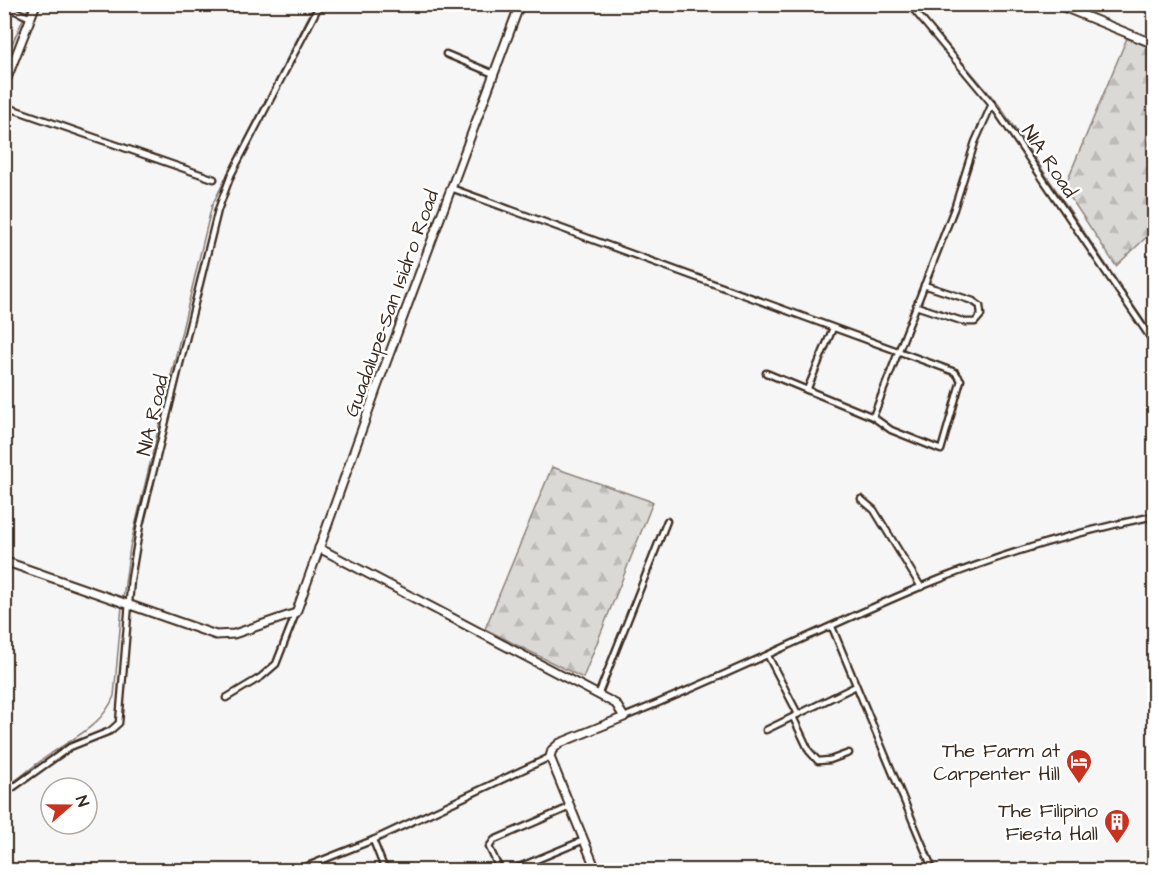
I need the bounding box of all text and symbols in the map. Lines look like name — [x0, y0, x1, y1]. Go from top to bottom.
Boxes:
street label: NIA Road — [1015, 120, 1084, 204]
street label: Guadalupe-San Isidro Road — [338, 186, 446, 421]
street label: NIA Road — [130, 372, 176, 458]
place label: The Farm at Carpenter Hill — [933, 737, 1060, 788]
hotel icon: The Farm at Carpenter Hill — [1064, 747, 1094, 785]
north arrow — [39, 776, 99, 836]
text: N — [70, 793, 94, 810]
place label: The Filipino Fiesta Hall — [998, 797, 1098, 848]
building icon: The Filipino Fiesta Hall — [1102, 807, 1132, 845]

